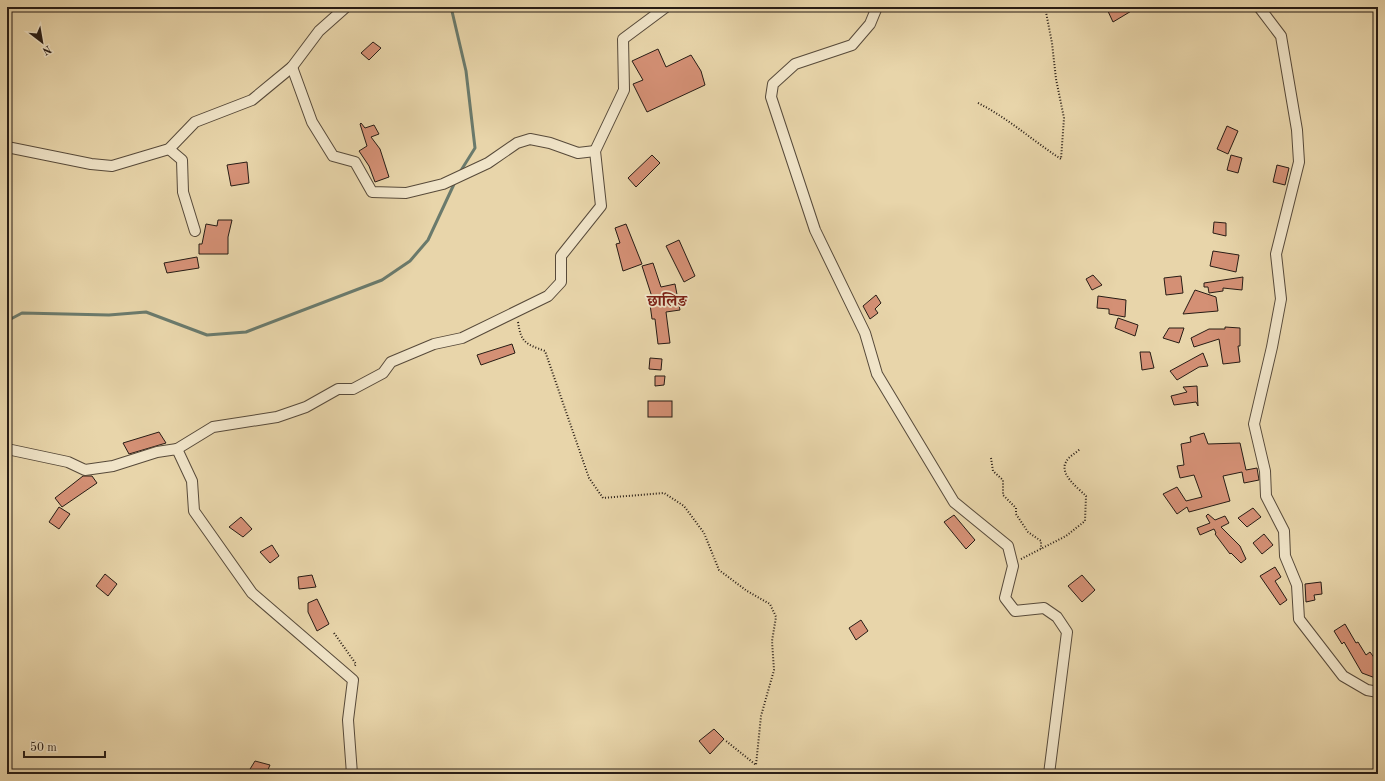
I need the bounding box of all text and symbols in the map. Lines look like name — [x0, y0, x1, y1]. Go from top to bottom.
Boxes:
north arrow — [22, 22, 62, 62]
text: N — [39, 42, 53, 56]
district label: छालिङ — [646, 292, 688, 310]
scale bar — [24, 733, 105, 759]
text: 50 m — [30, 741, 57, 754]

